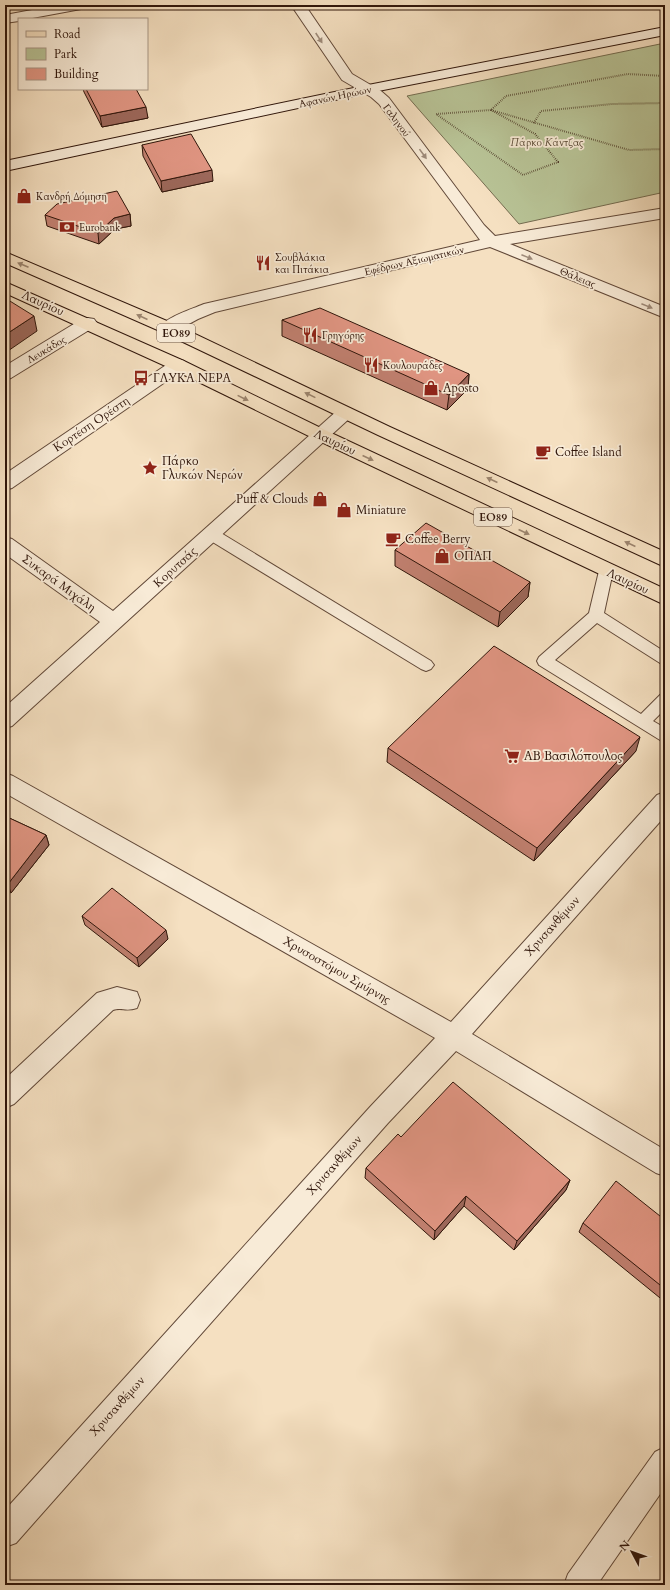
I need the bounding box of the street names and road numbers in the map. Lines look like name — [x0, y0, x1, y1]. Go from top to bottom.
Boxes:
street label: Αφανών Ηρώων — [298, 82, 373, 111]
street label: Γαληνού — [379, 101, 413, 140]
street label: Εφέδρων Αξιωματικών — [363, 243, 466, 279]
street label: Θάλειας — [557, 264, 598, 292]
street label: Λαυρίου — [19, 287, 67, 319]
road number: ΕΟ89 — [157, 324, 195, 342]
street label: Λευκάδος — [24, 332, 69, 367]
street label: Κορτέση Ορέστη — [50, 393, 132, 455]
street label: Λαυρίου — [311, 425, 359, 459]
road number: ΕΟ89 — [474, 508, 512, 526]
street label: Κορυτσάς — [150, 543, 200, 591]
street label: Συκαρά Μιχάλη — [19, 551, 99, 615]
street label: Λαυρίου — [604, 564, 652, 598]
street label: Χρυσανθέμων — [521, 893, 583, 959]
street label: Χρυσοστόμου Σμύρνης — [280, 933, 394, 1007]
street label: Χρυσανθέμων — [303, 1132, 365, 1198]
street label: Χρυσανθέμων — [86, 1373, 148, 1439]

